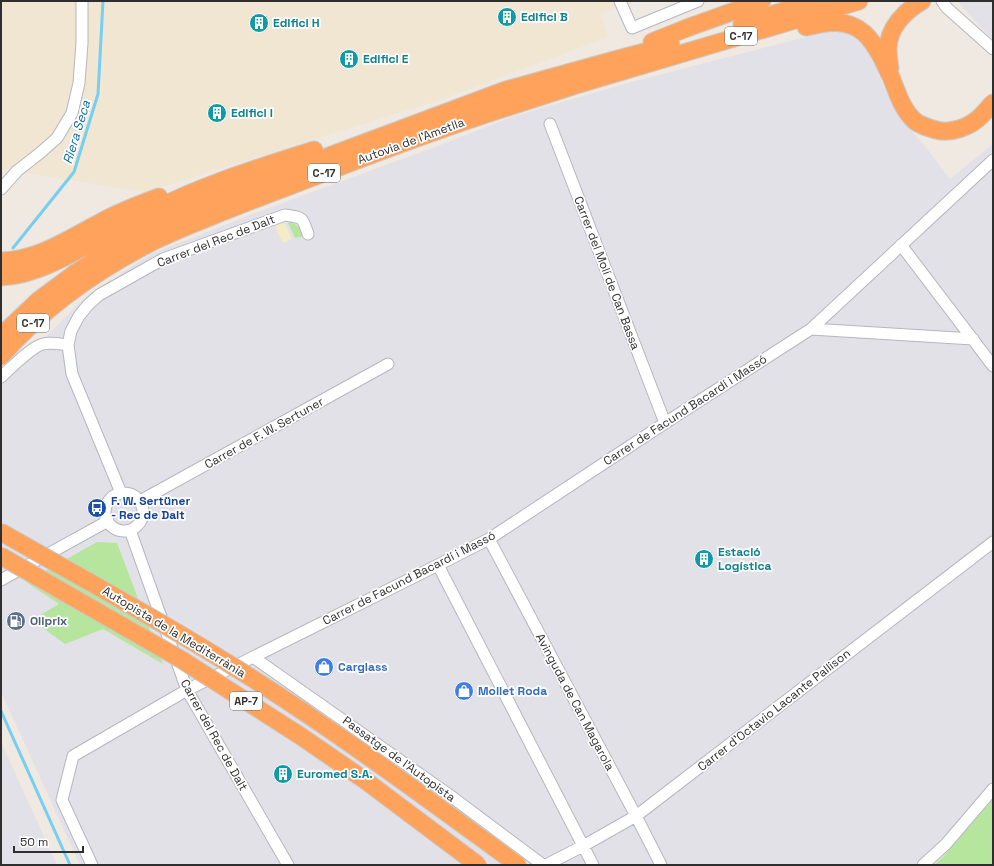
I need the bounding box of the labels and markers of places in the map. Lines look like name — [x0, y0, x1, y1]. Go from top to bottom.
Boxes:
building icon: Edifici B — [496, 6, 518, 28]
place label: Edifici B — [521, 9, 568, 25]
building icon: Edifici H — [248, 12, 270, 34]
place label: Edifici H — [273, 15, 320, 31]
building icon: Edifici E — [338, 48, 360, 70]
place label: Edifici E — [363, 51, 409, 67]
building icon: Edifici I — [206, 102, 228, 124]
place label: Edifici I — [231, 105, 273, 121]
place label: F. W. Sertüner - Rec de Dalt — [111, 493, 190, 523]
bus stop icon: F. W. Sertüner - Rec de Dalt — [86, 497, 108, 519]
place label: Estació Logística — [718, 544, 772, 574]
building icon: Estació Logística — [693, 548, 715, 570]
fuel station icon: Oilprix — [5, 610, 27, 632]
place label: Oilprix — [30, 613, 67, 629]
shop icon: Carglass — [313, 656, 335, 678]
place label: Carglass — [338, 659, 388, 675]
shop icon: Mollet Roda — [453, 680, 475, 702]
place label: Mollet Roda — [478, 683, 547, 699]
building icon: Euromed S.A. — [272, 763, 294, 785]
place label: Euromed S.A. — [297, 766, 373, 782]

